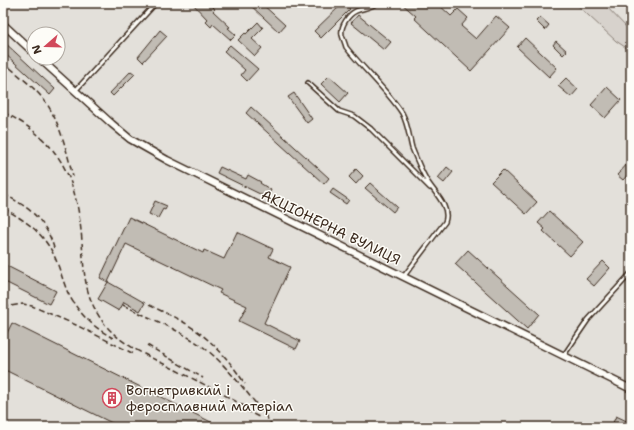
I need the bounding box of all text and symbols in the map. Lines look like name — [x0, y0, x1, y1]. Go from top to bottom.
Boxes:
north arrow — [26, 26, 66, 66]
text: N — [28, 42, 46, 56]
street label: АКЦІОНЕРНА ВУЛИЦЯ — [258, 185, 404, 269]
place label: Вогнетривкий і феросплавний матеріал — [126, 381, 293, 415]
building icon: Вогнетривкий і феросплавний матеріал — [101, 387, 123, 409]

